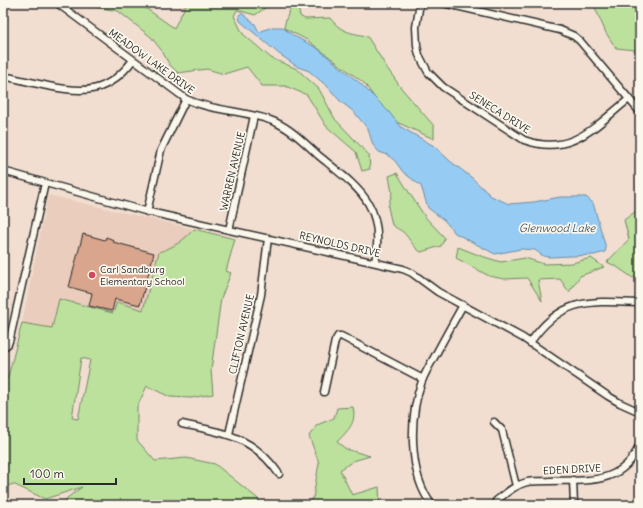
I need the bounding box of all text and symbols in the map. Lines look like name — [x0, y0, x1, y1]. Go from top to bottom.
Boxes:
street label: MEADOW LAKE DRIVE — [106, 26, 197, 97]
street label: SENECA DRIVE — [467, 89, 533, 136]
street label: WARREN AVENUE — [217, 130, 248, 212]
water label: Glenwood Lake — [519, 221, 596, 235]
street label: REYNOLDS DRIVE — [298, 229, 382, 260]
place label: Carl Sandburg Elementary School — [100, 263, 185, 288]
marker: Carl Sandburg Elementary School — [87, 270, 97, 280]
street label: CLIFTON AVENUE — [226, 293, 257, 375]
scale bar — [24, 460, 116, 486]
street label: EDEN DRIVE — [543, 461, 601, 478]
text: 100 m — [30, 466, 64, 481]

